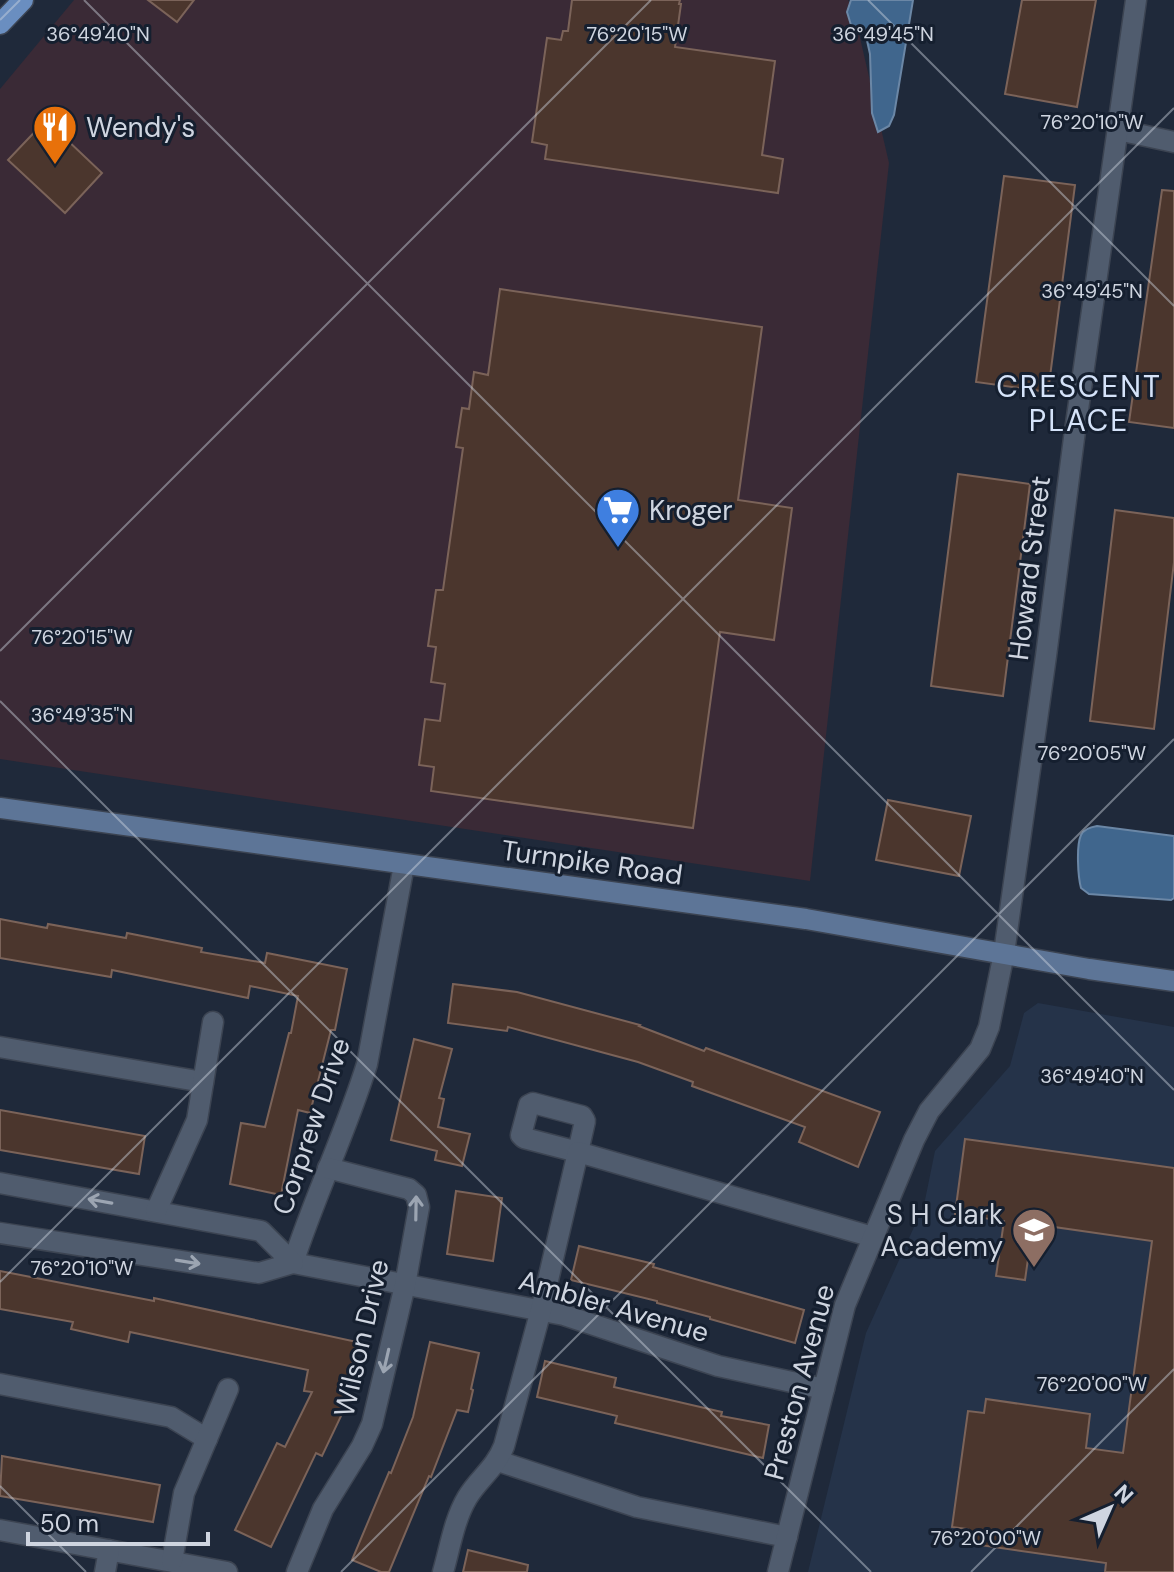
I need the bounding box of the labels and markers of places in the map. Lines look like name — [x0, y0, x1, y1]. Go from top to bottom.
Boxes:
restaurant icon: Wendy's — [31, 103, 79, 166]
place label: Wendy's — [86, 109, 195, 146]
supermarket icon: Kroger — [594, 486, 642, 549]
place label: Kroger — [649, 492, 733, 529]
place label: S H Clark Academy — [880, 1196, 1003, 1265]
school or university icon: S H Clark Academy — [1010, 1206, 1058, 1269]

